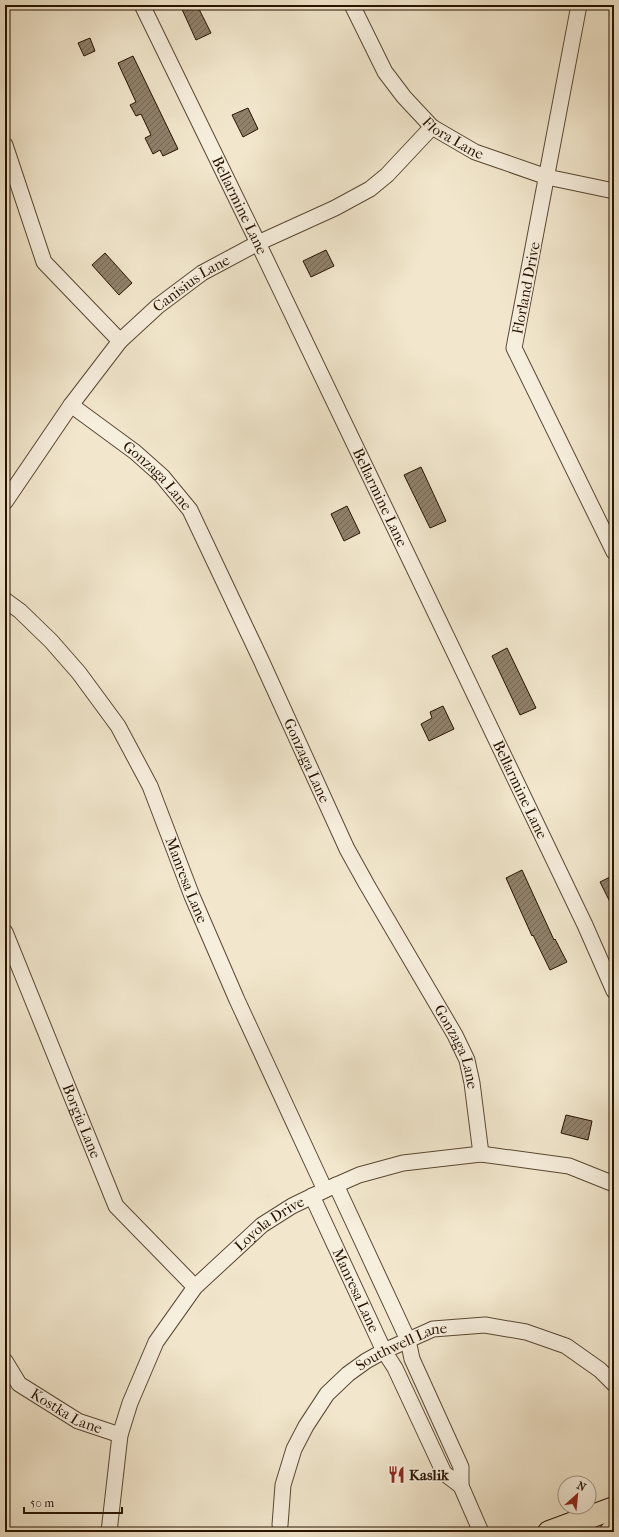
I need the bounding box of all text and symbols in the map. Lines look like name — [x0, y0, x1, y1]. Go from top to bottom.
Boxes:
street label: Flora Lane — [418, 113, 486, 163]
street label: Bellarmine Lane — [208, 153, 271, 258]
street label: Florland Drive — [508, 240, 544, 336]
street label: Canisius Lane — [149, 251, 233, 316]
street label: Gonzaga Lane — [119, 437, 196, 514]
street label: Bellarmine Lane — [349, 445, 412, 550]
street label: Gonzaga Lane — [280, 716, 334, 806]
street label: Bellarmine Lane — [489, 737, 552, 842]
street label: Manresa Lane — [161, 835, 212, 926]
street label: Gonzaga Lane — [430, 1001, 482, 1090]
street label: Borgia Lane — [59, 1081, 105, 1161]
street label: Loyola Drive — [231, 1192, 308, 1255]
street label: Manresa Lane — [328, 1245, 383, 1336]
street label: Southwell Lane — [352, 1319, 448, 1375]
street label: Kostka Lane — [27, 1385, 105, 1438]
restaurant icon: Kaslik — [386, 1465, 406, 1485]
place label: Kaslik — [409, 1466, 450, 1484]
north arrow — [557, 1475, 597, 1515]
text: N — [575, 1479, 589, 1495]
scale bar — [24, 1489, 122, 1515]
text: 50 m — [30, 1496, 54, 1510]

